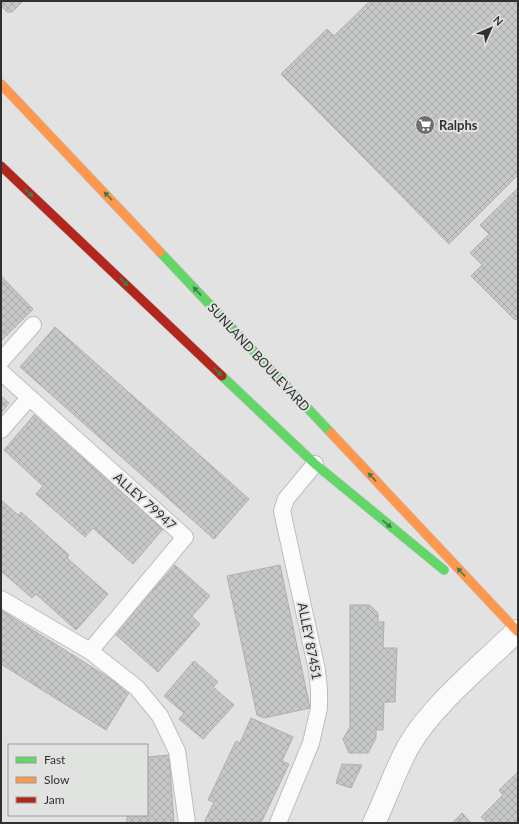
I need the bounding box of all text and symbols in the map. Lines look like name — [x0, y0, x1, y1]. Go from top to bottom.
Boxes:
north arrow — [471, 8, 511, 48]
text: N — [491, 13, 506, 28]
supermarket icon: Ralphs — [414, 114, 436, 136]
place label: Ralphs — [439, 117, 478, 133]
one-way arrow — [24, 188, 34, 197]
one-way arrow — [103, 191, 113, 201]
one-way arrow — [119, 277, 128, 286]
one-way arrow — [192, 286, 202, 296]
street label: SUNLAND BOULEVARD — [205, 299, 314, 415]
one-way arrow — [213, 367, 223, 376]
street label: ALLEY 79947 — [111, 469, 180, 533]
one-way arrow — [367, 472, 377, 482]
one-way arrow — [382, 519, 393, 528]
one-way arrow — [457, 567, 466, 577]
street label: ALLEY 87451 — [295, 601, 325, 681]
legend — [8, 744, 148, 816]
text: Fast — [44, 752, 66, 767]
text: Slow — [44, 772, 70, 787]
text: Jam — [44, 792, 65, 807]

